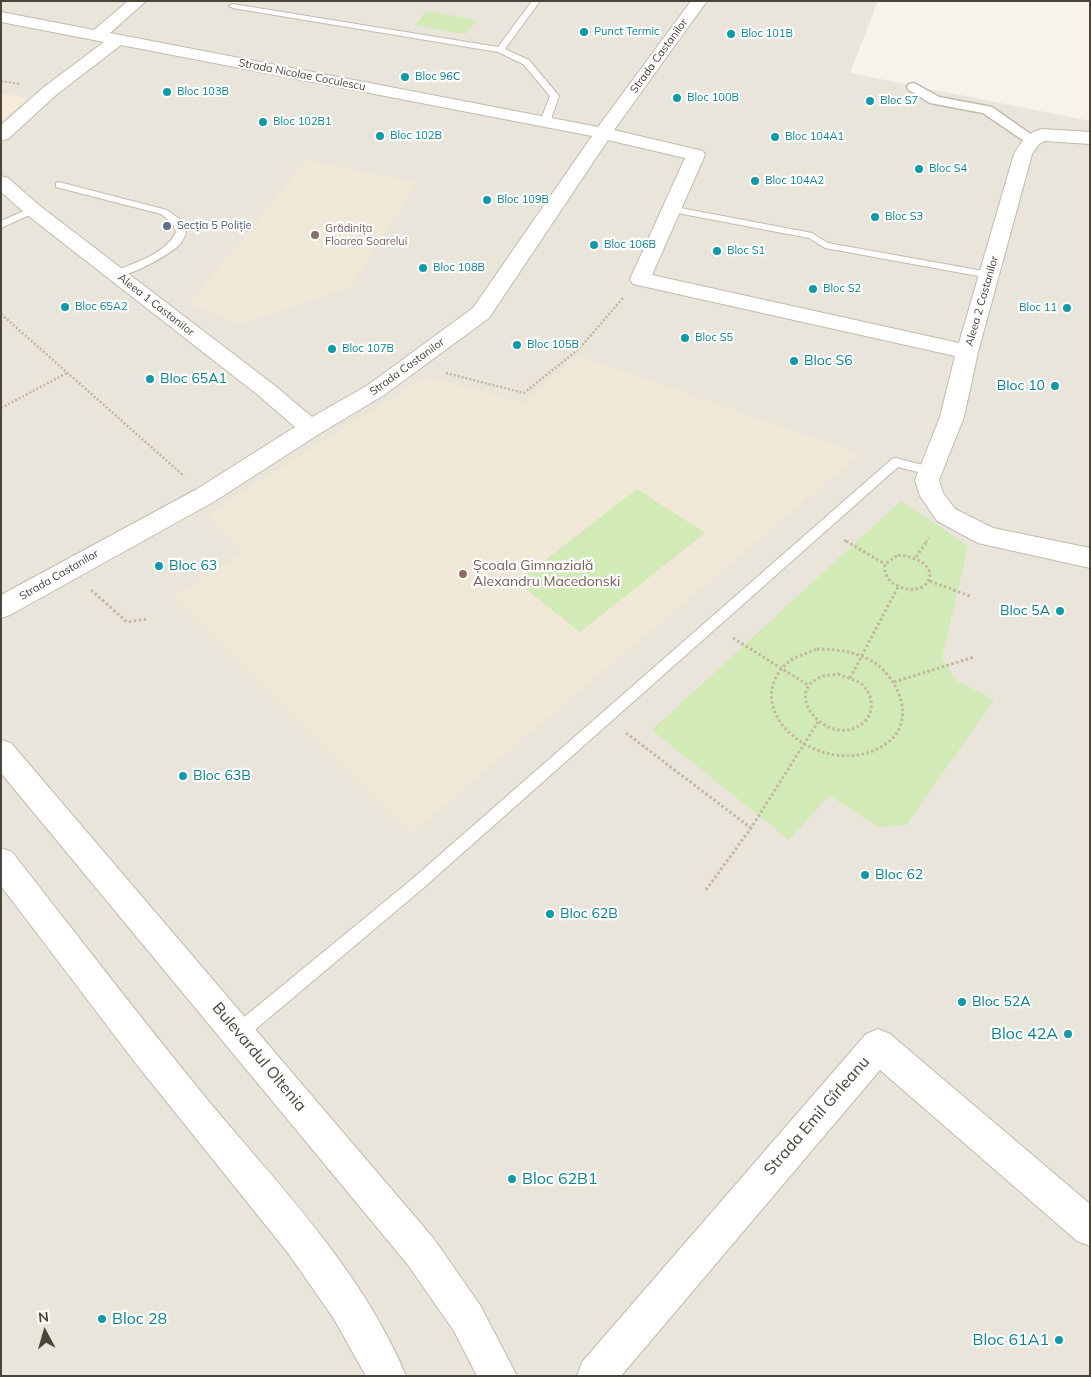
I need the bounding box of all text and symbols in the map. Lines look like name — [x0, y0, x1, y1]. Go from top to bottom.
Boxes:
street label: Strada Castanilor — [627, 16, 691, 96]
place label: Punct Termic — [594, 25, 660, 39]
marker: Punct Termic — [578, 26, 590, 38]
place label: Bloc 101B — [741, 27, 793, 41]
marker: Bloc 101B — [725, 28, 737, 40]
street label: Strada Nicolae Coculescu — [237, 56, 367, 94]
place label: Bloc 96C — [415, 70, 460, 84]
marker: Bloc 96C — [399, 71, 411, 83]
place label: Bloc 103B — [177, 85, 229, 99]
marker: Bloc 103B — [161, 86, 173, 98]
place label: Bloc 100B — [687, 91, 739, 105]
marker: Bloc 100B — [671, 92, 683, 104]
place label: Bloc S7 — [880, 94, 918, 108]
marker: Bloc S7 — [864, 95, 876, 107]
place label: Bloc 102B1 — [273, 115, 332, 129]
marker: Bloc 102B1 — [257, 116, 269, 128]
place label: Bloc 102B — [390, 129, 442, 143]
marker: Bloc 102B — [374, 130, 386, 142]
place label: Bloc 104A1 — [785, 130, 844, 144]
marker: Bloc 104A1 — [769, 131, 781, 143]
place label: Bloc S4 — [929, 162, 967, 176]
marker: Bloc S4 — [913, 163, 925, 175]
place label: Bloc 104A2 — [765, 174, 824, 188]
marker: Bloc 104A2 — [749, 175, 761, 187]
place label: Bloc 109B — [497, 193, 549, 207]
marker: Bloc 109B — [481, 194, 493, 206]
place label: Bloc S3 — [885, 210, 923, 224]
marker: Bloc S3 — [869, 211, 881, 223]
place label: Secția 5 Poliție — [177, 219, 252, 233]
marker: Secția 5 Poliție — [161, 220, 173, 232]
place label: Grădinița Floarea Soarelui — [325, 222, 407, 248]
marker: Grădinița Floarea Soarelui — [309, 229, 321, 241]
place label: Bloc 106B — [604, 238, 656, 252]
marker: Bloc 106B — [588, 239, 600, 251]
place label: Bloc S1 — [727, 244, 765, 258]
marker: Bloc S1 — [711, 245, 723, 257]
street label: Aleea 2 Castanilor — [963, 254, 1001, 348]
place label: Bloc 108B — [433, 261, 485, 275]
marker: Bloc 108B — [417, 262, 429, 274]
street label: Aleea 1 Castanilor — [115, 271, 197, 339]
place label: Bloc S2 — [823, 282, 861, 296]
marker: Bloc S2 — [807, 283, 819, 295]
place label: Bloc 65A2 — [75, 300, 128, 314]
marker: Bloc 65A2 — [59, 301, 71, 313]
place label: Bloc 11 — [1019, 301, 1057, 315]
marker: Bloc 11 — [1061, 302, 1073, 314]
place label: Bloc S5 — [695, 331, 733, 345]
marker: Bloc S5 — [679, 332, 691, 344]
street label: Strada Castanilor — [367, 335, 447, 399]
place label: Bloc 105B — [527, 338, 579, 352]
marker: Bloc 105B — [511, 339, 523, 351]
place label: Bloc 107B — [342, 342, 394, 356]
marker: Bloc 107B — [326, 343, 338, 355]
place label: Bloc S6 — [804, 353, 853, 369]
marker: Bloc S6 — [788, 355, 800, 367]
place label: Bloc 65A1 — [160, 371, 227, 387]
marker: Bloc 65A1 — [144, 373, 156, 385]
place label: Bloc 10 — [997, 378, 1045, 394]
marker: Bloc 10 — [1049, 380, 1061, 392]
street label: Strada Castanilor — [17, 547, 101, 603]
place label: Bloc 63 — [169, 558, 217, 574]
place label: Școala Gimnazială Alexandru Macedonski — [473, 558, 620, 590]
marker: Bloc 63 — [153, 560, 165, 572]
marker: Școala Gimnazială Alexandru Macedonski — [457, 568, 469, 580]
place label: Bloc 5A — [1000, 603, 1050, 619]
marker: Bloc 5A — [1054, 605, 1066, 617]
place label: Bloc 63B — [193, 768, 251, 784]
marker: Bloc 63B — [177, 770, 189, 782]
place label: Bloc 62 — [875, 867, 923, 883]
marker: Bloc 62 — [859, 869, 871, 881]
place label: Bloc 62B — [560, 906, 618, 922]
marker: Bloc 62B — [544, 908, 556, 920]
place label: Bloc 52A — [972, 994, 1031, 1010]
marker: Bloc 52A — [956, 996, 968, 1008]
street label: Bulevardul Oltenia — [208, 999, 310, 1115]
place label: Bloc 42A — [991, 1024, 1058, 1044]
marker: Bloc 42A — [1062, 1028, 1074, 1040]
street label: Strada Emil Gîrleanu — [760, 1053, 874, 1179]
place label: Bloc 62B1 — [522, 1169, 598, 1189]
marker: Bloc 62B1 — [506, 1173, 518, 1185]
north arrow — [20, 1307, 70, 1357]
text: N — [37, 1308, 50, 1327]
place label: Bloc 28 — [112, 1309, 167, 1329]
marker: Bloc 28 — [96, 1313, 108, 1325]
place label: Bloc 61A1 — [973, 1330, 1049, 1350]
marker: Bloc 61A1 — [1053, 1334, 1065, 1346]

